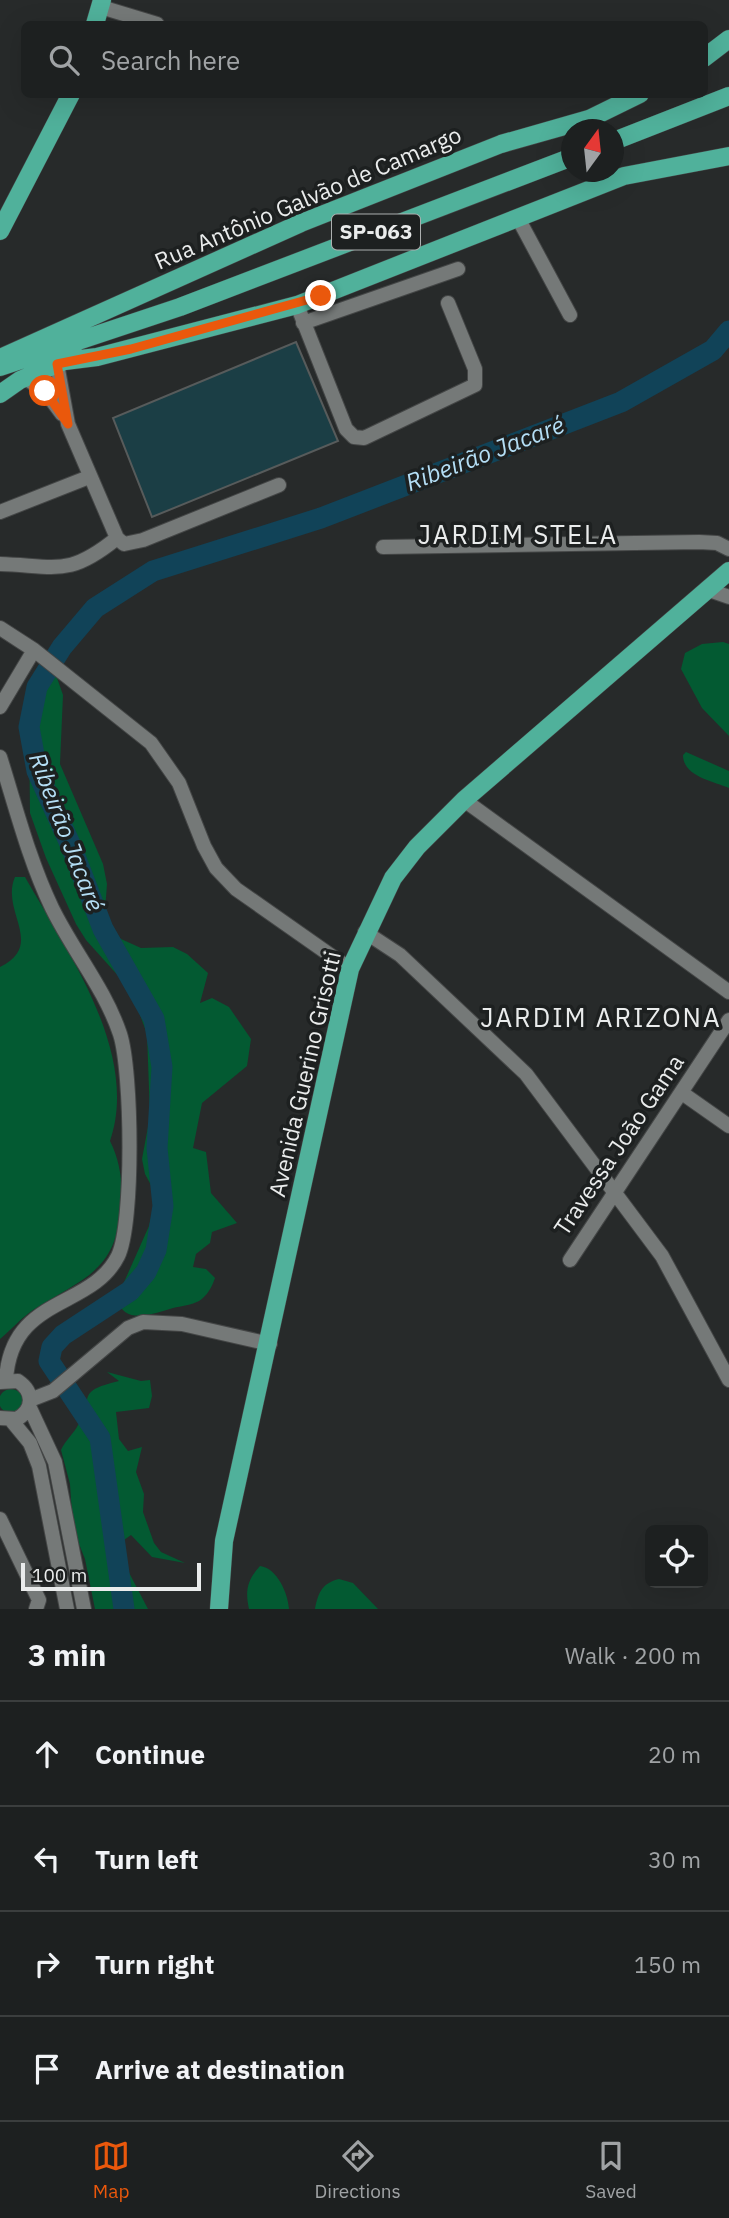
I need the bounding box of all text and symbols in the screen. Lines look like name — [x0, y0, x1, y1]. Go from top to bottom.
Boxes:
search box — [21, 21, 708, 98]
icon: search — [45, 41, 83, 79]
text: Search here — [101, 43, 240, 77]
street label: Rua Antônio Galvão de Camargo — [150, 119, 466, 275]
north arrow — [561, 119, 624, 182]
road number: SP-063 — [332, 215, 420, 250]
route end — [305, 280, 336, 311]
route start — [29, 375, 60, 406]
water label: Ribeirão Jacaré — [401, 408, 569, 498]
district label: JARDIM STELA — [418, 517, 618, 551]
water label: Ribeirão Jacaré — [22, 748, 112, 916]
street label: Avenida Guerino Grisotti — [261, 948, 347, 1199]
district label: JARDIM ARIZONA — [480, 1000, 722, 1034]
street label: Travessa João Gama — [546, 1048, 690, 1241]
map controls — [645, 1525, 708, 1588]
button: locate — [645, 1525, 708, 1588]
scale bar — [21, 1560, 201, 1592]
text: 100 m — [32, 1563, 87, 1587]
text: 3 min — [28, 1635, 106, 1674]
text: Walk · 200 m — [565, 1640, 701, 1670]
icon: ahead — [28, 1735, 66, 1773]
text: Continue — [95, 1737, 205, 1771]
text: 20 m — [648, 1739, 701, 1769]
icon: left — [28, 1840, 66, 1878]
text: Turn left — [95, 1842, 198, 1876]
text: 30 m — [648, 1844, 701, 1874]
icon: right — [28, 1945, 66, 1983]
text: Turn right — [95, 1947, 214, 1981]
text: 150 m — [634, 1949, 701, 1979]
icon: arrive — [28, 2050, 66, 2088]
text: Arrive at destination — [95, 2052, 345, 2086]
tab: Map — [92, 2137, 130, 2203]
tab: Directions — [314, 2137, 401, 2203]
tab: Saved — [585, 2137, 637, 2203]

